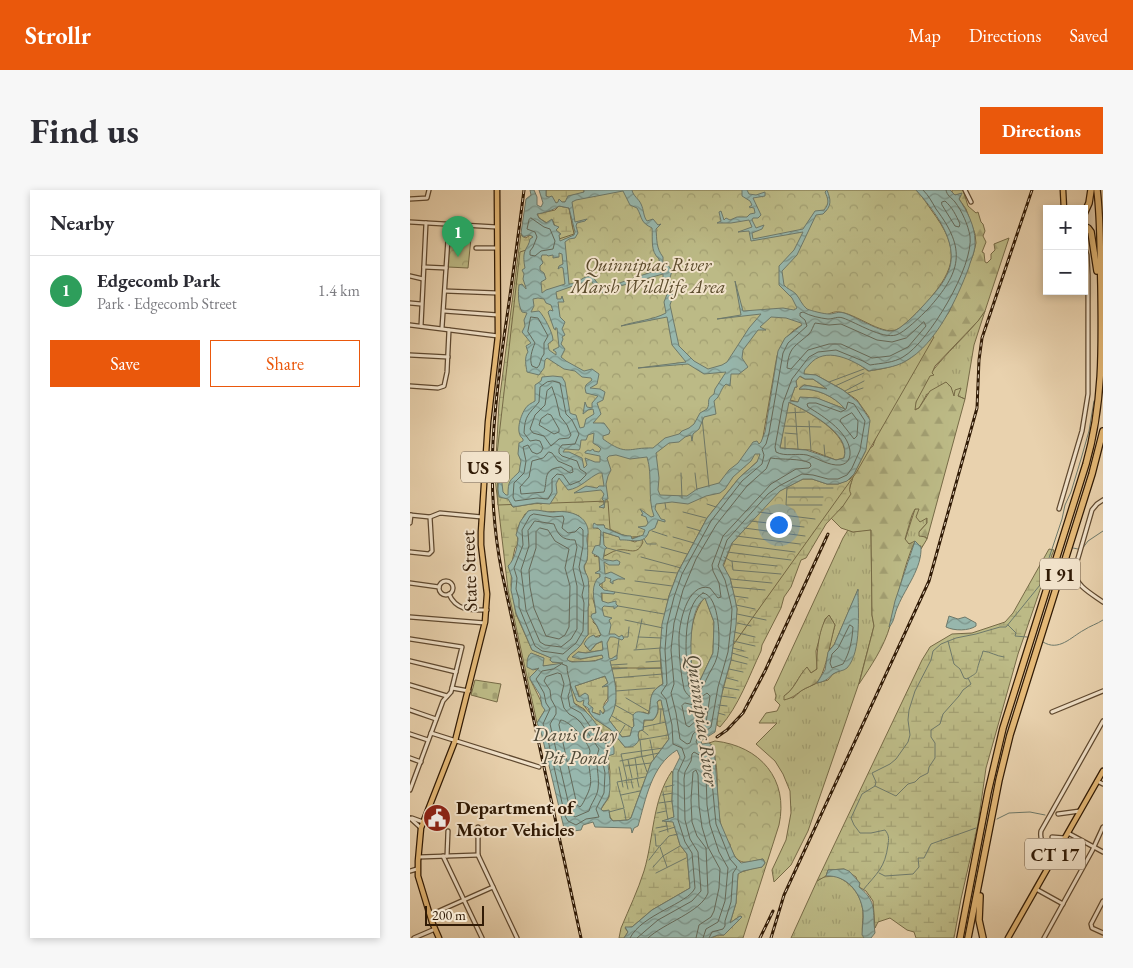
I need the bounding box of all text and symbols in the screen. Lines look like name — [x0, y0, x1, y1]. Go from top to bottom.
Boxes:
text: Strollr — [25, 20, 91, 51]
text: Map — [909, 24, 941, 47]
text: Directions — [969, 24, 1041, 47]
text: Saved — [1069, 24, 1108, 47]
button: Directions — [980, 107, 1103, 154]
text: Find us — [30, 108, 139, 153]
map controls — [1043, 205, 1088, 295]
button: + — [1043, 205, 1088, 250]
text: Nearby — [50, 209, 114, 236]
pin: 1 — [442, 216, 474, 257]
button: − — [1043, 250, 1088, 295]
park label: Quinnipiac River Marsh Wildlife Area — [569, 252, 726, 299]
text: Edgecomb Park — [97, 268, 220, 293]
text: 1 — [62, 280, 70, 301]
text: 1.4 km — [318, 280, 360, 301]
text: Park · Edgecomb Street — [97, 293, 237, 314]
button: Save — [50, 340, 200, 387]
button: Share — [210, 340, 360, 387]
road number: US 5 — [461, 452, 509, 482]
your location — [766, 512, 792, 538]
street label: State Street — [455, 530, 483, 612]
road number: I 91 — [1040, 558, 1080, 589]
water label: Quinnipiac River — [681, 652, 725, 789]
water label: Davis Clay Pit Pond — [532, 721, 617, 770]
place label: Department of Motor Vehicles — [456, 795, 576, 842]
public building icon: Department of Motor Vehicles — [422, 803, 452, 833]
road number: CT 17 — [1025, 839, 1085, 870]
scale bar — [425, 903, 484, 926]
text: 200 m — [432, 906, 466, 924]

